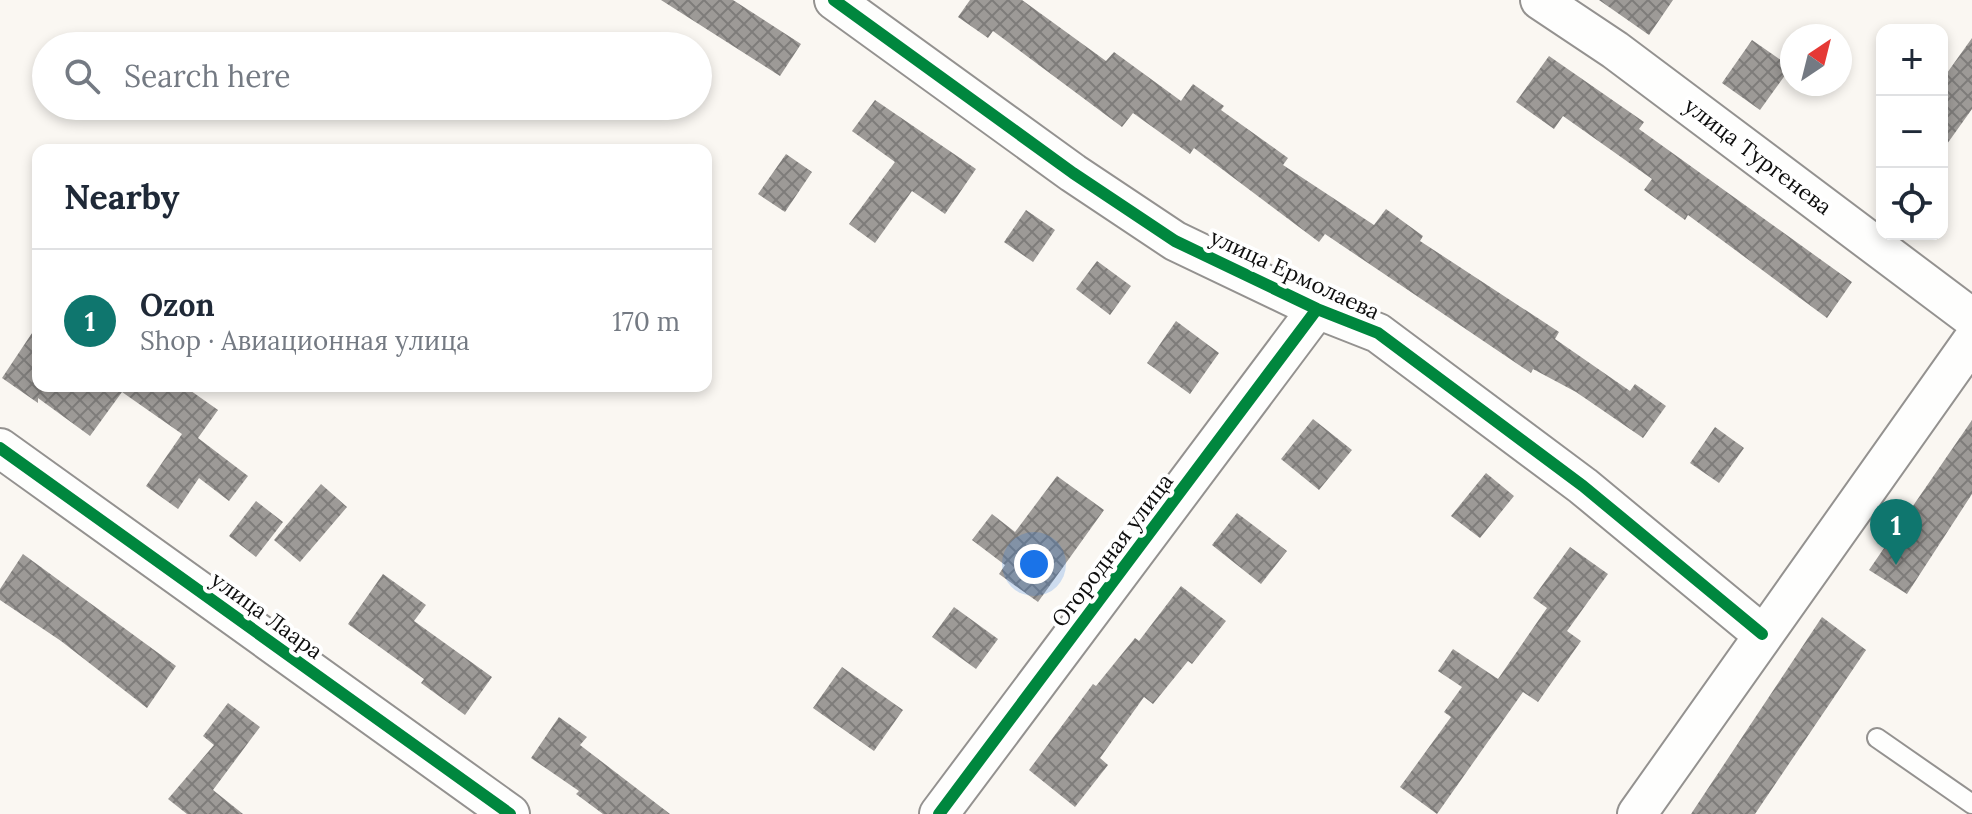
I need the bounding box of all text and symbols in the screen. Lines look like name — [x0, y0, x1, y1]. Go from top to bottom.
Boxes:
north arrow — [1780, 24, 1852, 96]
map controls — [1876, 24, 1948, 240]
button: + — [1876, 24, 1948, 96]
search box — [32, 32, 712, 120]
icon: search — [60, 54, 104, 98]
text: Search here — [124, 57, 291, 95]
street label: улица Тургенева — [1679, 91, 1837, 221]
button: − — [1876, 96, 1948, 168]
button: locate — [1876, 168, 1948, 240]
text: Nearby — [64, 175, 180, 218]
street label: улица Ермолаева — [1206, 222, 1384, 326]
text: Ozon — [140, 286, 215, 324]
text: 1 — [85, 305, 95, 338]
text: 170 m — [612, 305, 680, 338]
text: Shop · Авиационная улица — [140, 324, 470, 357]
street label: Огородная улица — [1045, 468, 1179, 632]
pin: 1 — [1870, 499, 1922, 565]
your location — [1014, 544, 1054, 584]
street label: улица Лаара — [206, 565, 328, 665]

